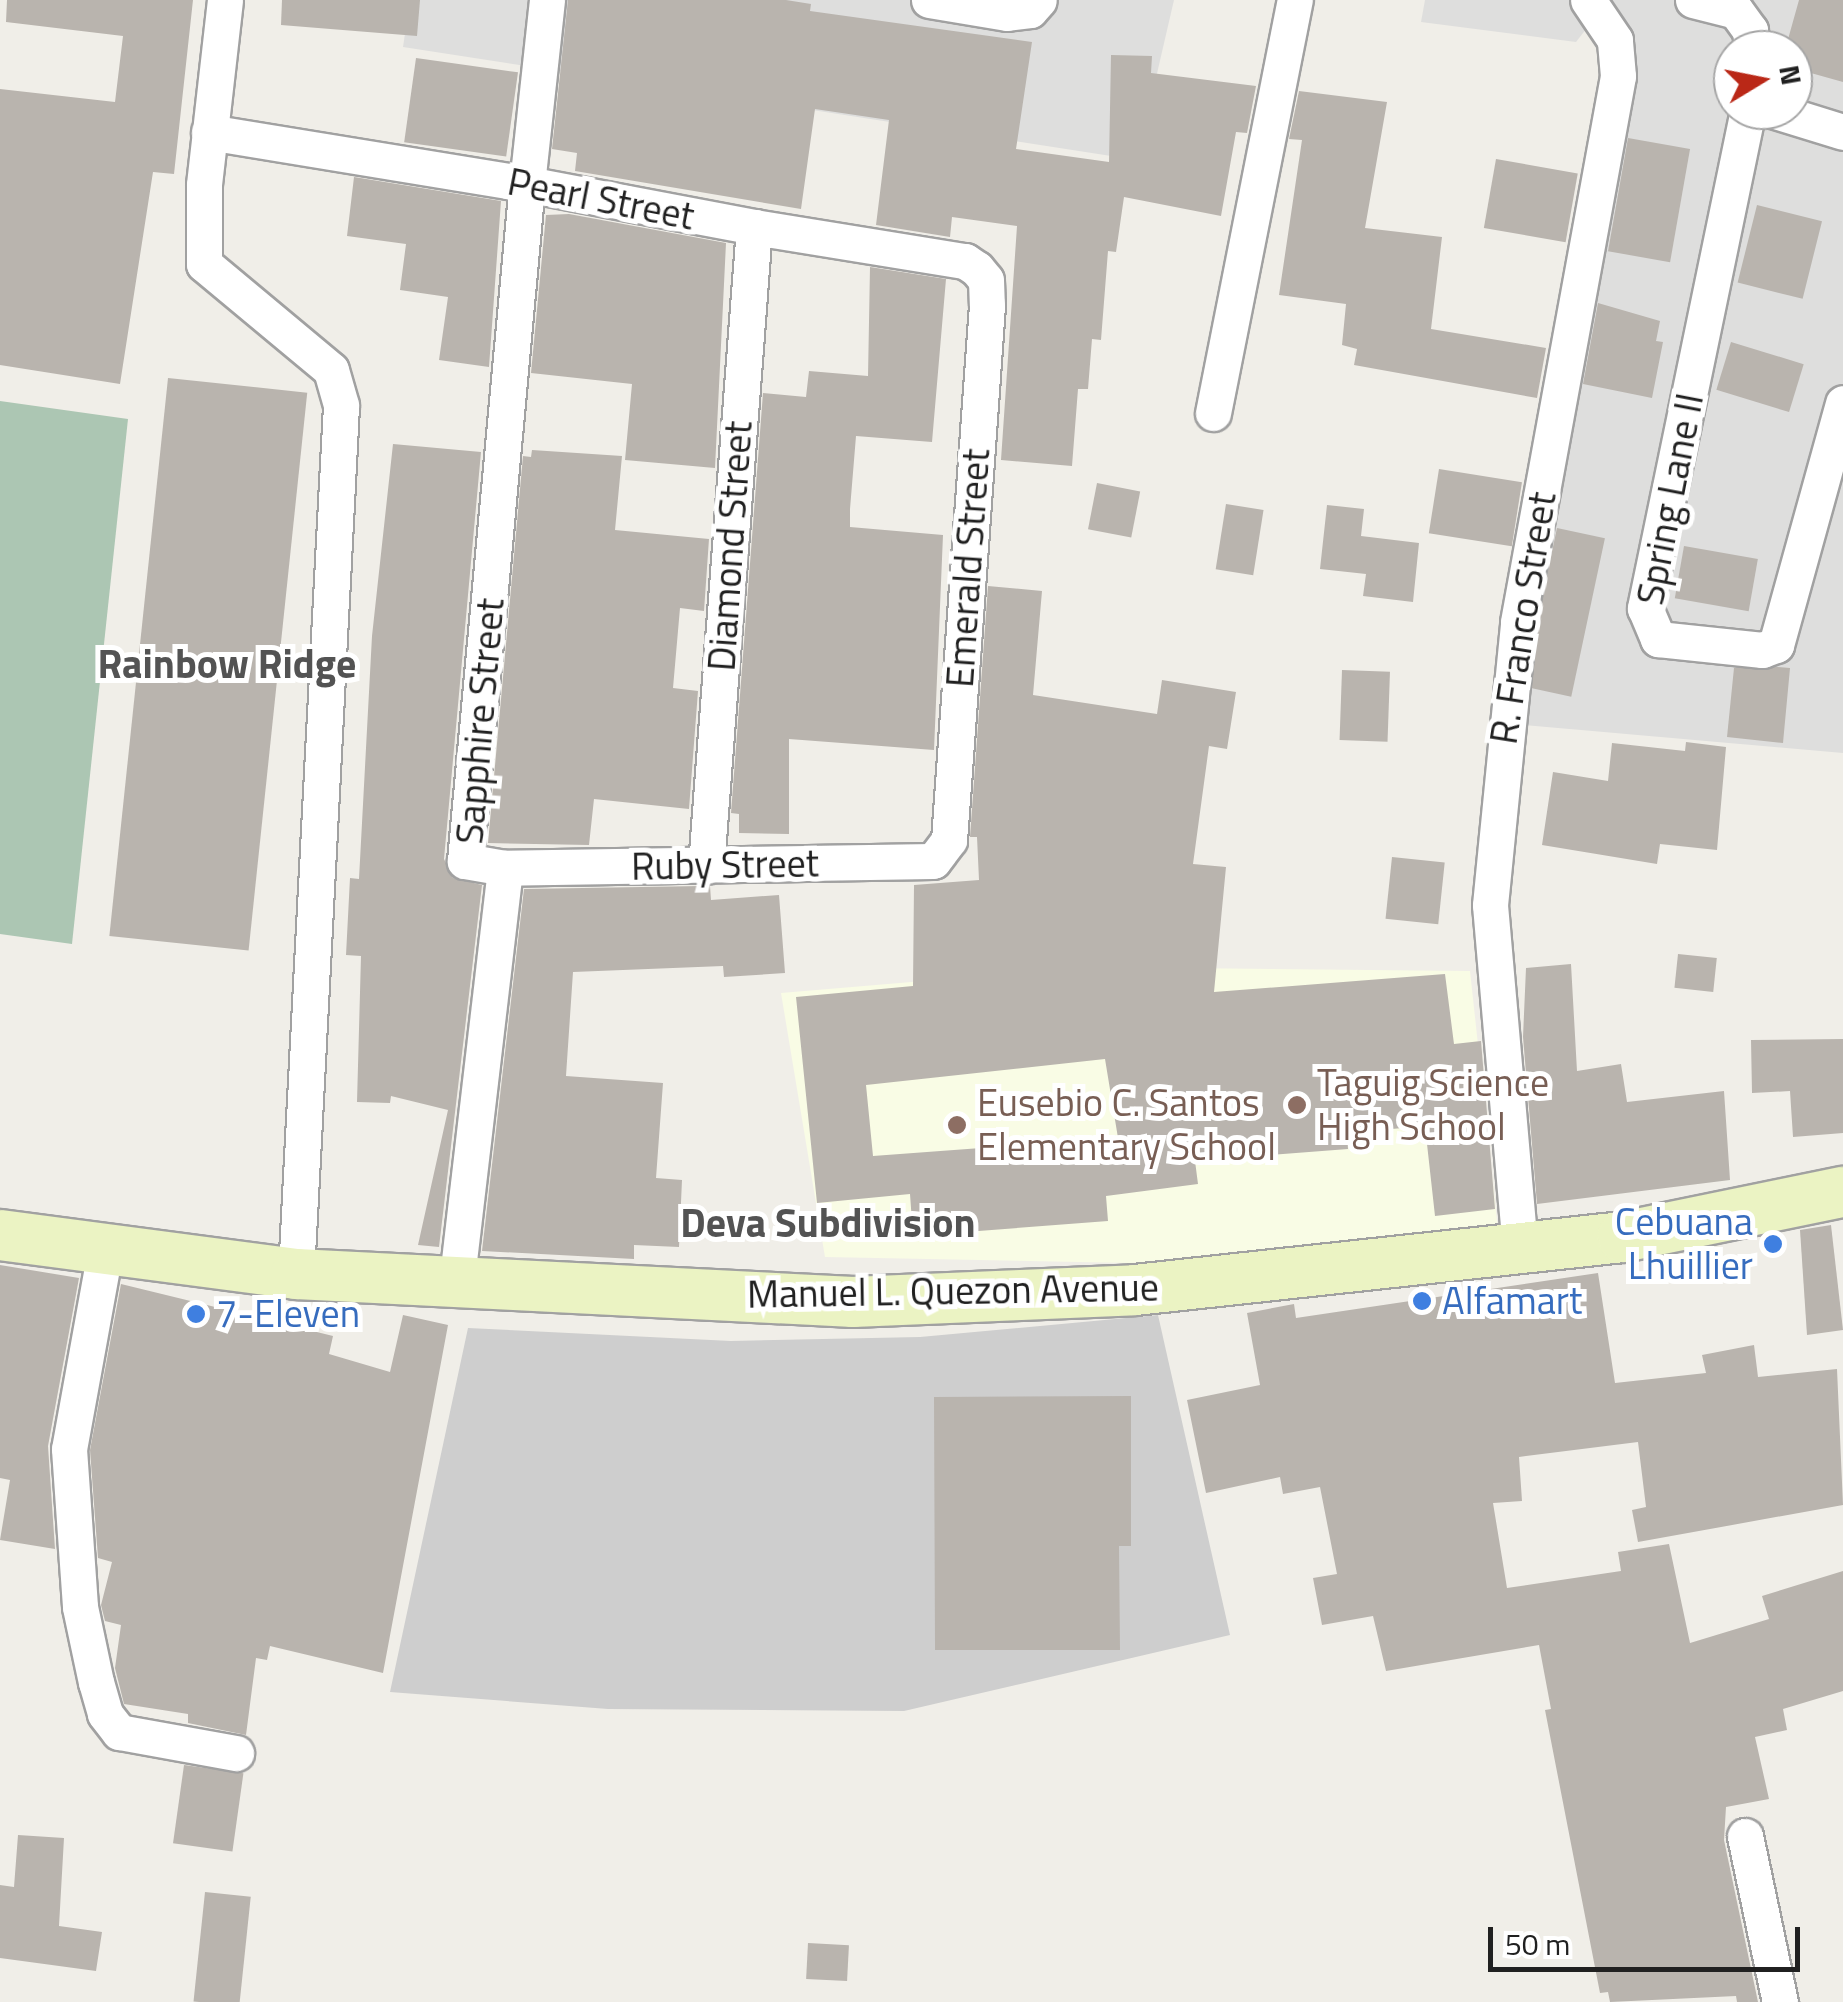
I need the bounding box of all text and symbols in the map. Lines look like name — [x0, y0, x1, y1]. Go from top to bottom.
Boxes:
north arrow — [1713, 30, 1813, 130]
text: N — [1768, 62, 1814, 88]
street label: Pearl Street — [504, 159, 698, 239]
street label: Spring Lane II — [1627, 389, 1713, 609]
street label: Diamond Street — [699, 419, 761, 673]
street label: Emerald Street — [937, 447, 999, 689]
street label: R. Franco Street — [1481, 489, 1565, 747]
street label: Sapphire Street — [447, 596, 513, 846]
district label: Rainbow Ridge — [97, 640, 357, 688]
street label: Ruby Street — [631, 841, 819, 889]
place label: Taguig Science High School — [1317, 1060, 1549, 1150]
place label: Eusebio C. Santos Elementary School — [977, 1080, 1276, 1170]
marker: Taguig Science High School — [1286, 1094, 1308, 1116]
marker: Eusebio C. Santos Elementary School — [946, 1114, 968, 1136]
district label: Deva Subdivision — [680, 1199, 976, 1247]
place label: Cebuana Lhuillier — [1615, 1199, 1753, 1288]
marker: Cebuana Lhuillier — [1762, 1233, 1784, 1255]
street label: Manuel L. Quezon Avenue — [747, 1265, 1159, 1317]
place label: Alfamart — [1442, 1278, 1582, 1324]
marker: Alfamart — [1411, 1290, 1433, 1312]
place label: 7-Eleven — [216, 1291, 360, 1337]
marker: 7-Eleven — [185, 1303, 207, 1325]
scale bar — [1493, 1907, 1806, 1969]
text: 50 m — [1505, 1921, 1570, 1967]

